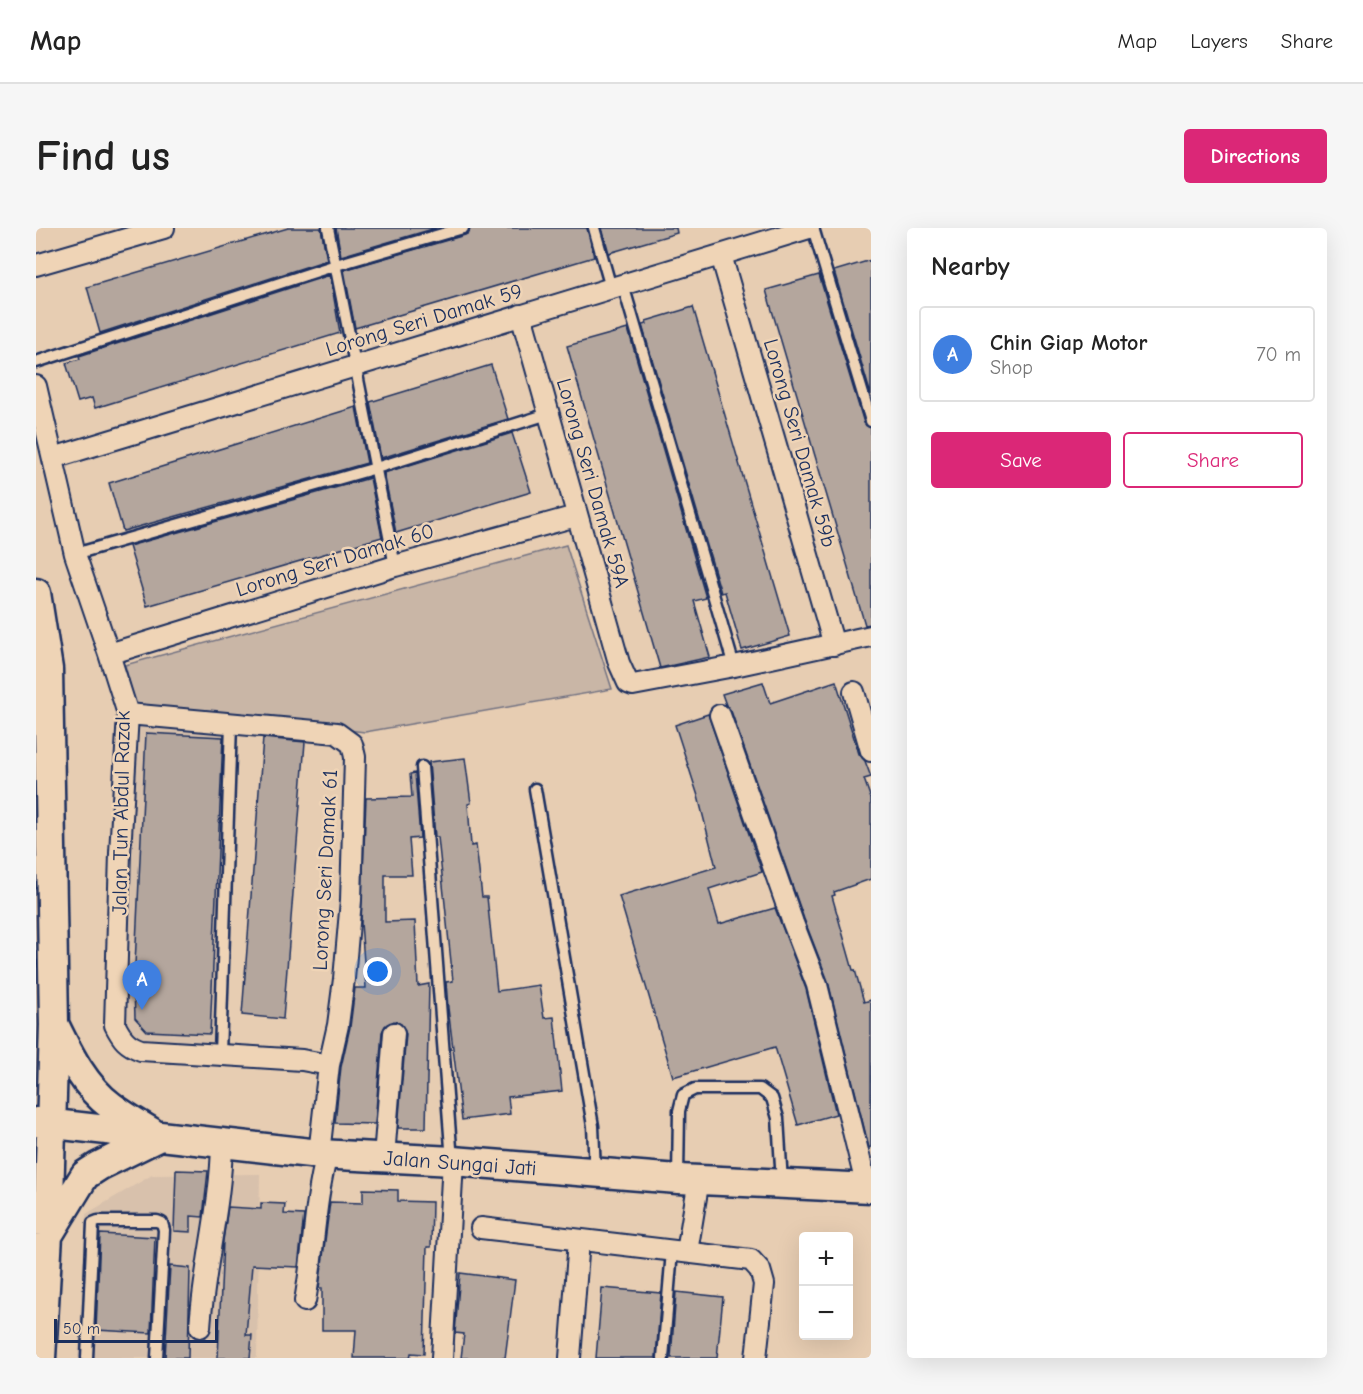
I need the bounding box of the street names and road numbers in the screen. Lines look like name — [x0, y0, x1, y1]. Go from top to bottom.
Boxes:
street label: Lorong Seri Damak 59 — [323, 279, 525, 361]
street label: Lorong Seri Damak 59b — [759, 336, 841, 550]
street label: Lorong Seri Damak 59A — [552, 376, 634, 590]
street label: Lorong Seri Damak 60 — [233, 518, 437, 602]
street label: Jalan Tun Abdul Razak — [107, 711, 135, 915]
street label: Lorong Seri Damak 61 — [308, 769, 342, 971]
street label: Jalan Sungai Jati — [383, 1146, 537, 1180]

